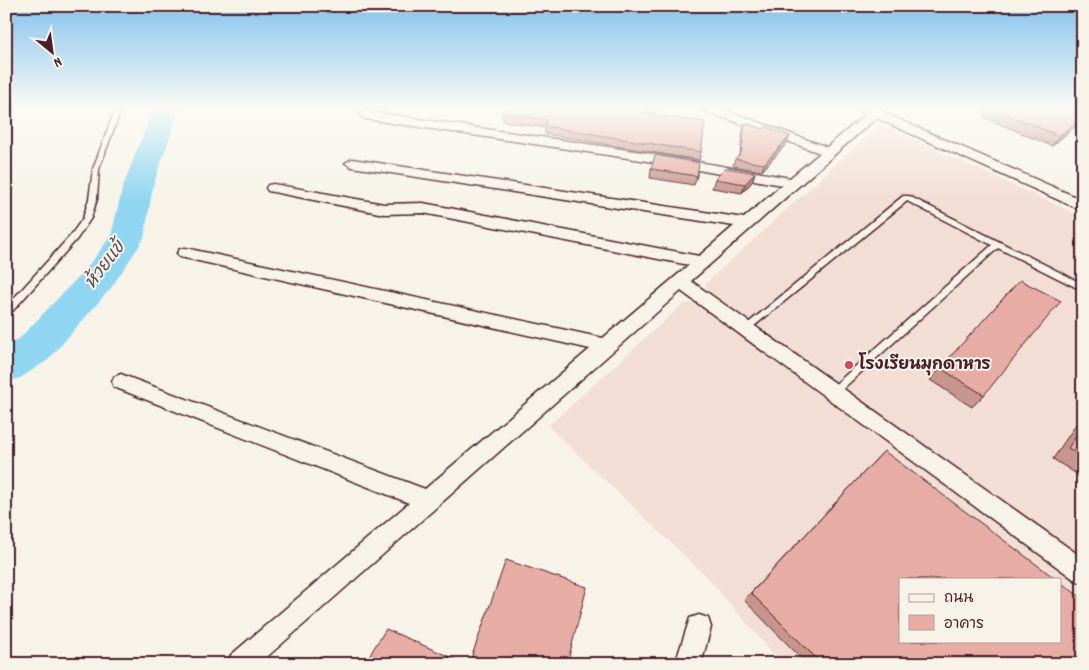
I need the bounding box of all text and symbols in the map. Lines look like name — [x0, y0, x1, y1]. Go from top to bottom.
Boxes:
north arrow — [28, 28, 78, 78]
text: N — [49, 51, 65, 72]
water label: ห้วยแข้ — [78, 233, 134, 295]
place label: โรงเรียนมุกดาหาร — [858, 352, 991, 377]
marker: โรงเรียนมุกดาหาร — [843, 359, 855, 371]
legend — [899, 578, 1062, 642]
text: ถนน — [944, 588, 973, 610]
text: อาคาร — [944, 614, 984, 636]

